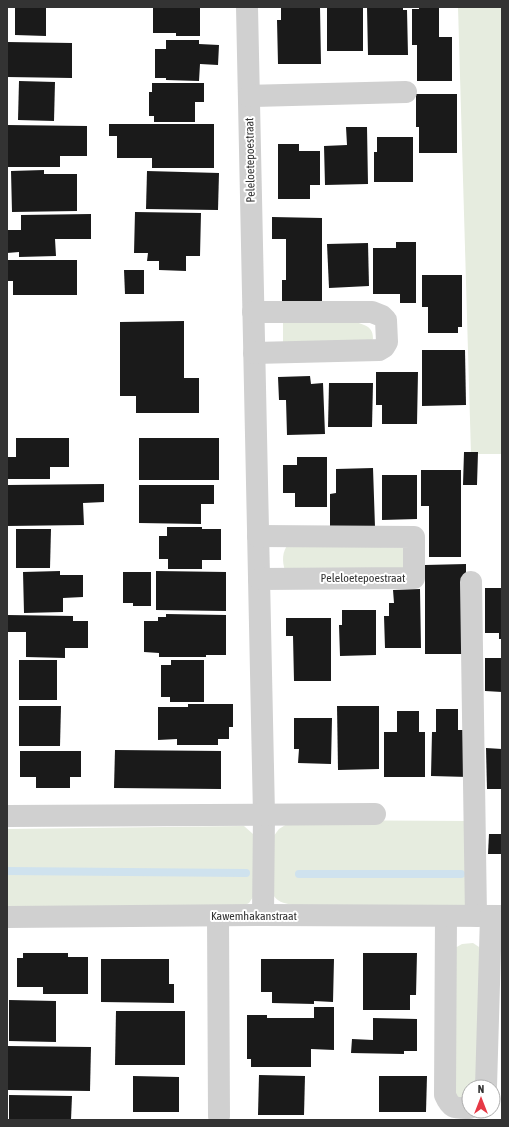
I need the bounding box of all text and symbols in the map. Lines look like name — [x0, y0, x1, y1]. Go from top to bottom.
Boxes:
street label: Peleloetepoestraat — [242, 117, 258, 203]
street label: Peleloetepoestraat — [320, 571, 406, 585]
street label: Kawemhakanstraat — [211, 909, 298, 923]
north arrow — [461, 1079, 501, 1119]
text: N — [478, 1083, 484, 1095]

